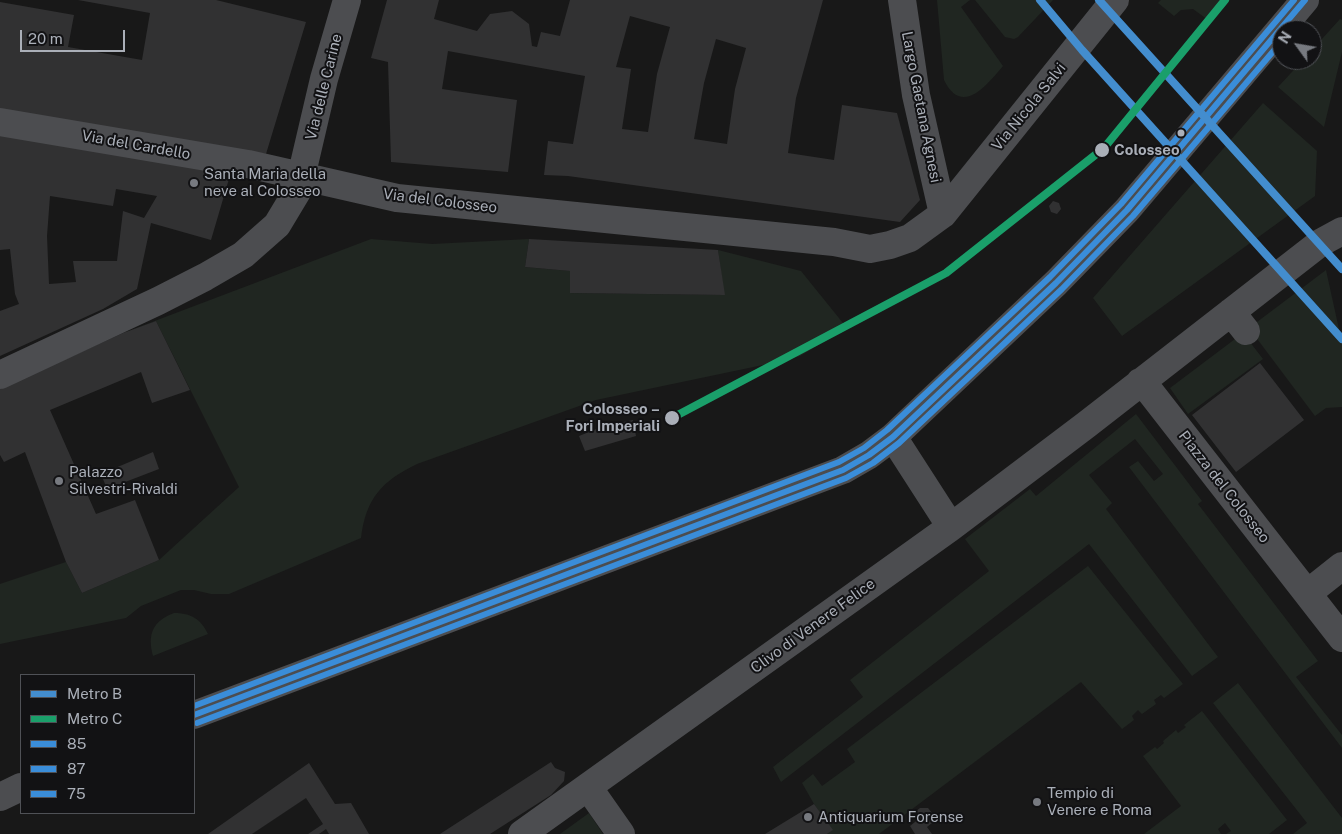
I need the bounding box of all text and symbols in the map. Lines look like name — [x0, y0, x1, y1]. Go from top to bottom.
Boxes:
scale bar — [22, 20, 128, 52]
north arrow — [1272, 20, 1322, 70]
text: N — [1275, 29, 1295, 46]
text: 20 m — [28, 30, 63, 47]
street label: Largo Gaetana Agnesi — [897, 30, 945, 184]
street label: Via delle Carine — [302, 32, 346, 142]
street label: Via Nicola Salvi — [988, 60, 1070, 154]
street label: Via del Cardello — [80, 127, 192, 163]
unlabelled marker — [1176, 128, 1186, 138]
marker: Colosseo — [1093, 141, 1111, 159]
place label: Colosseo — [1114, 141, 1180, 159]
place label: Santa Maria della neve al Colosseo — [204, 165, 326, 200]
marker: Santa Maria della neve al Colosseo — [188, 177, 200, 189]
street label: Via del Colosseo — [382, 185, 498, 217]
place label: Colosseo – Fori Imperiali — [566, 400, 660, 435]
marker: Colosseo – Fori Imperiali — [663, 409, 681, 427]
street label: Piazza del Colosseo — [1175, 427, 1273, 547]
place label: Palazzo Silvestri-Rivaldi — [69, 463, 178, 498]
marker: Palazzo Silvestri-Rivaldi — [53, 475, 65, 487]
street label: Clivo di Venere Felice — [747, 575, 879, 677]
legend — [20, 674, 195, 814]
text: Metro B — [67, 685, 122, 702]
text: Metro C — [67, 710, 122, 727]
text: 85 — [67, 735, 86, 752]
text: 87 — [67, 760, 85, 777]
place label: Tempio di Venere e Roma — [1047, 784, 1152, 819]
text: 75 — [67, 785, 86, 802]
marker: Tempio di Venere e Roma — [1031, 796, 1043, 808]
place label: Antiquarium Forense — [818, 808, 964, 826]
marker: Antiquarium Forense — [802, 811, 814, 823]

